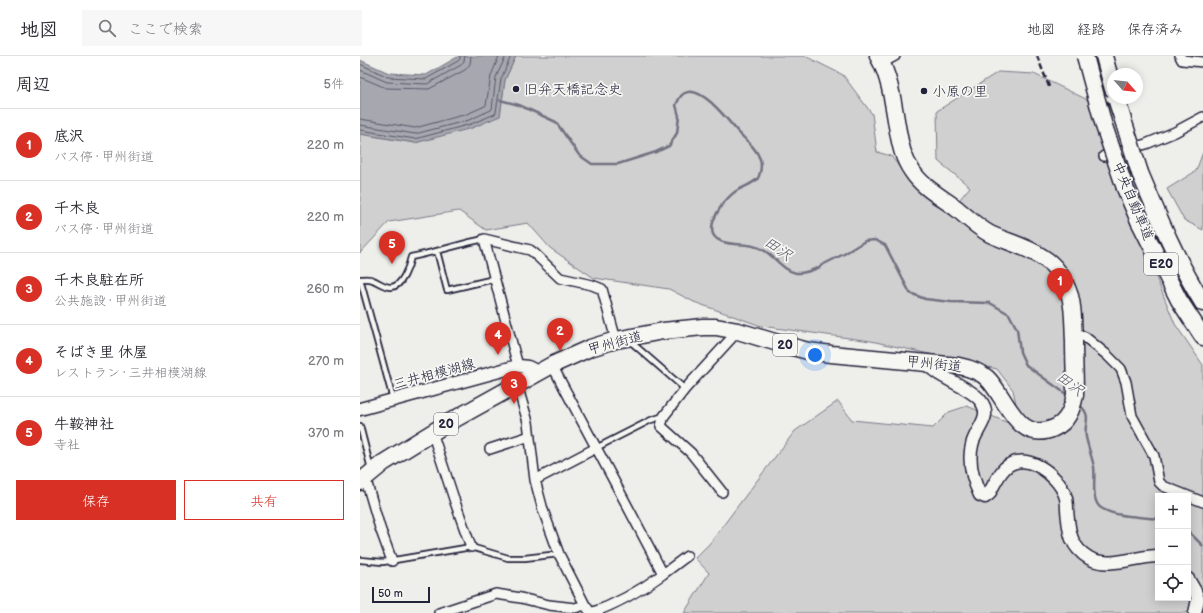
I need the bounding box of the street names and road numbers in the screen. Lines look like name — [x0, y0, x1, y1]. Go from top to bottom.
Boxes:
street label: 中央自動車道 — [1109, 159, 1157, 243]
road number: E20 — [1144, 253, 1178, 275]
street label: 甲州街道 — [586, 328, 644, 358]
road number: 20 — [773, 334, 797, 356]
street label: 甲州街道 — [905, 353, 963, 375]
street label: 三井相模湖線 — [391, 355, 477, 393]
road number: 20 — [434, 413, 458, 435]

